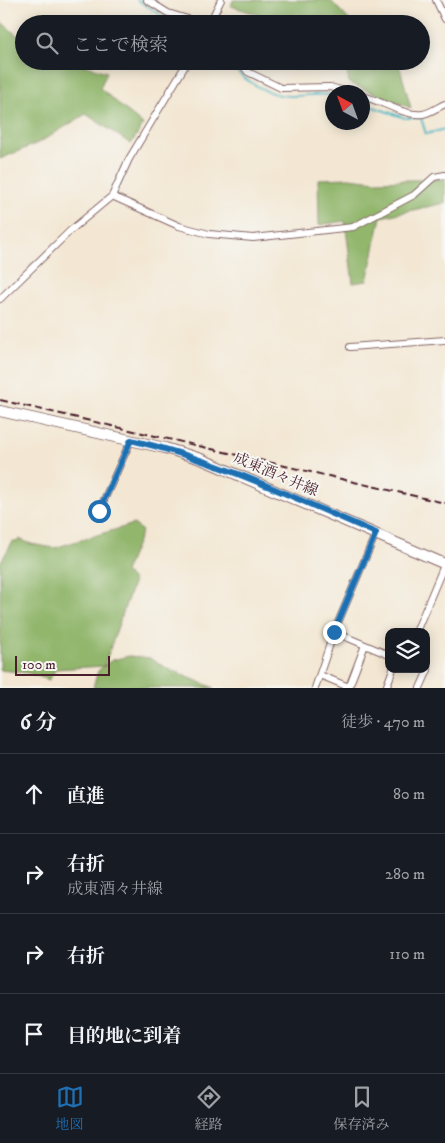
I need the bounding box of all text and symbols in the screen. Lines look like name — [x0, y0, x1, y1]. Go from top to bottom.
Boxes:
search box — [15, 15, 430, 70]
icon: search — [33, 29, 61, 57]
text: ここで検索 — [73, 34, 168, 57]
north arrow — [325, 85, 370, 130]
street label: 成東酒々井線 — [231, 448, 321, 501]
route start — [88, 500, 111, 523]
route end — [323, 621, 346, 644]
map controls — [385, 628, 430, 673]
button: layers — [385, 628, 430, 673]
scale bar — [15, 653, 110, 676]
text: 100 m — [22, 656, 56, 674]
text: 6 分 — [20, 710, 56, 736]
text: 徒歩 · 470 m — [341, 712, 425, 732]
icon: ahead — [20, 780, 48, 808]
text: 80 m — [393, 784, 425, 804]
text: 直進 — [67, 785, 105, 808]
text: 右折 — [67, 853, 105, 876]
icon: right — [20, 860, 48, 888]
text: 280 m — [385, 864, 425, 884]
text: 成東酒々井線 — [67, 879, 163, 899]
icon: right — [20, 940, 48, 968]
text: 110 m — [389, 944, 425, 964]
text: 右折 — [67, 945, 105, 968]
icon: arrive — [20, 1020, 48, 1048]
text: 目的地に到着 — [67, 1025, 181, 1048]
tab: 地図 — [56, 1083, 84, 1134]
tab: 経路 — [195, 1083, 223, 1134]
tab: 保存済み — [334, 1083, 390, 1134]

